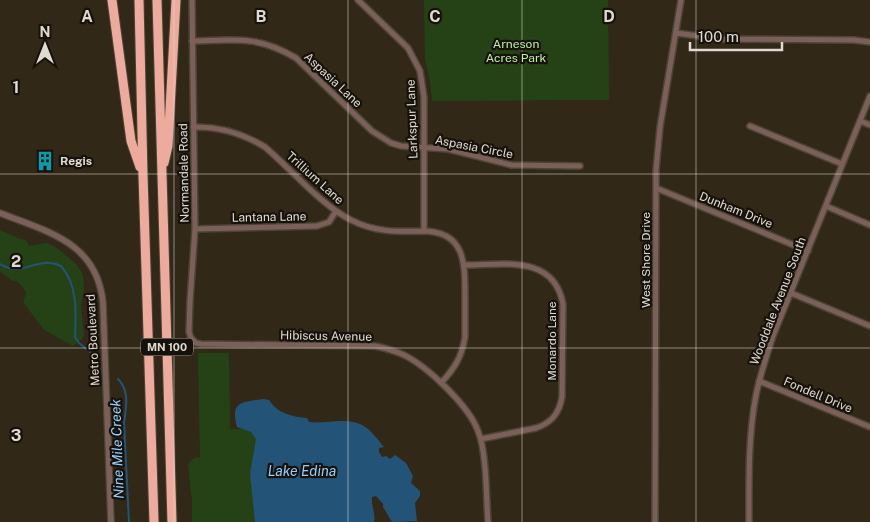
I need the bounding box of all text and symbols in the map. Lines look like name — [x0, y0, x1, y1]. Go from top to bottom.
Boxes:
text: A — [81, 7, 93, 26]
text: B — [256, 7, 267, 26]
text: C — [429, 7, 441, 26]
text: D — [603, 7, 615, 26]
north arrow — [20, 20, 70, 70]
scale bar — [690, 20, 782, 52]
text: N — [40, 24, 50, 40]
text: 100 m — [698, 28, 739, 45]
park label: Arneson Acres Park — [486, 37, 547, 65]
street label: Aspasia Lane — [301, 50, 365, 110]
text: 1 — [13, 78, 19, 97]
street label: Larkspur Lane — [404, 79, 420, 159]
street label: Normandale Road — [176, 123, 192, 223]
street label: Aspasia Circle — [434, 133, 514, 161]
street label: Trillium Lane — [284, 149, 347, 207]
building icon: Regis — [34, 150, 56, 172]
place label: Regis — [60, 154, 92, 168]
street label: Dunham Drive — [697, 189, 775, 231]
street label: Lantana Lane — [231, 209, 307, 225]
street label: West Shore Drive — [639, 212, 653, 308]
street label: Wooddale Avenue South — [747, 235, 809, 367]
text: 2 — [11, 252, 21, 271]
street label: Metro Boulevard — [84, 294, 102, 386]
street label: Monardo Lane — [545, 301, 559, 381]
street label: Hibiscus Avenue — [280, 328, 372, 344]
road number: MN 100 — [141, 338, 193, 356]
street label: Fondell Drive — [782, 374, 855, 416]
water label: Nine Mile Creek — [107, 398, 127, 499]
text: 3 — [11, 426, 21, 445]
water label: Lake Edina — [268, 463, 336, 479]

